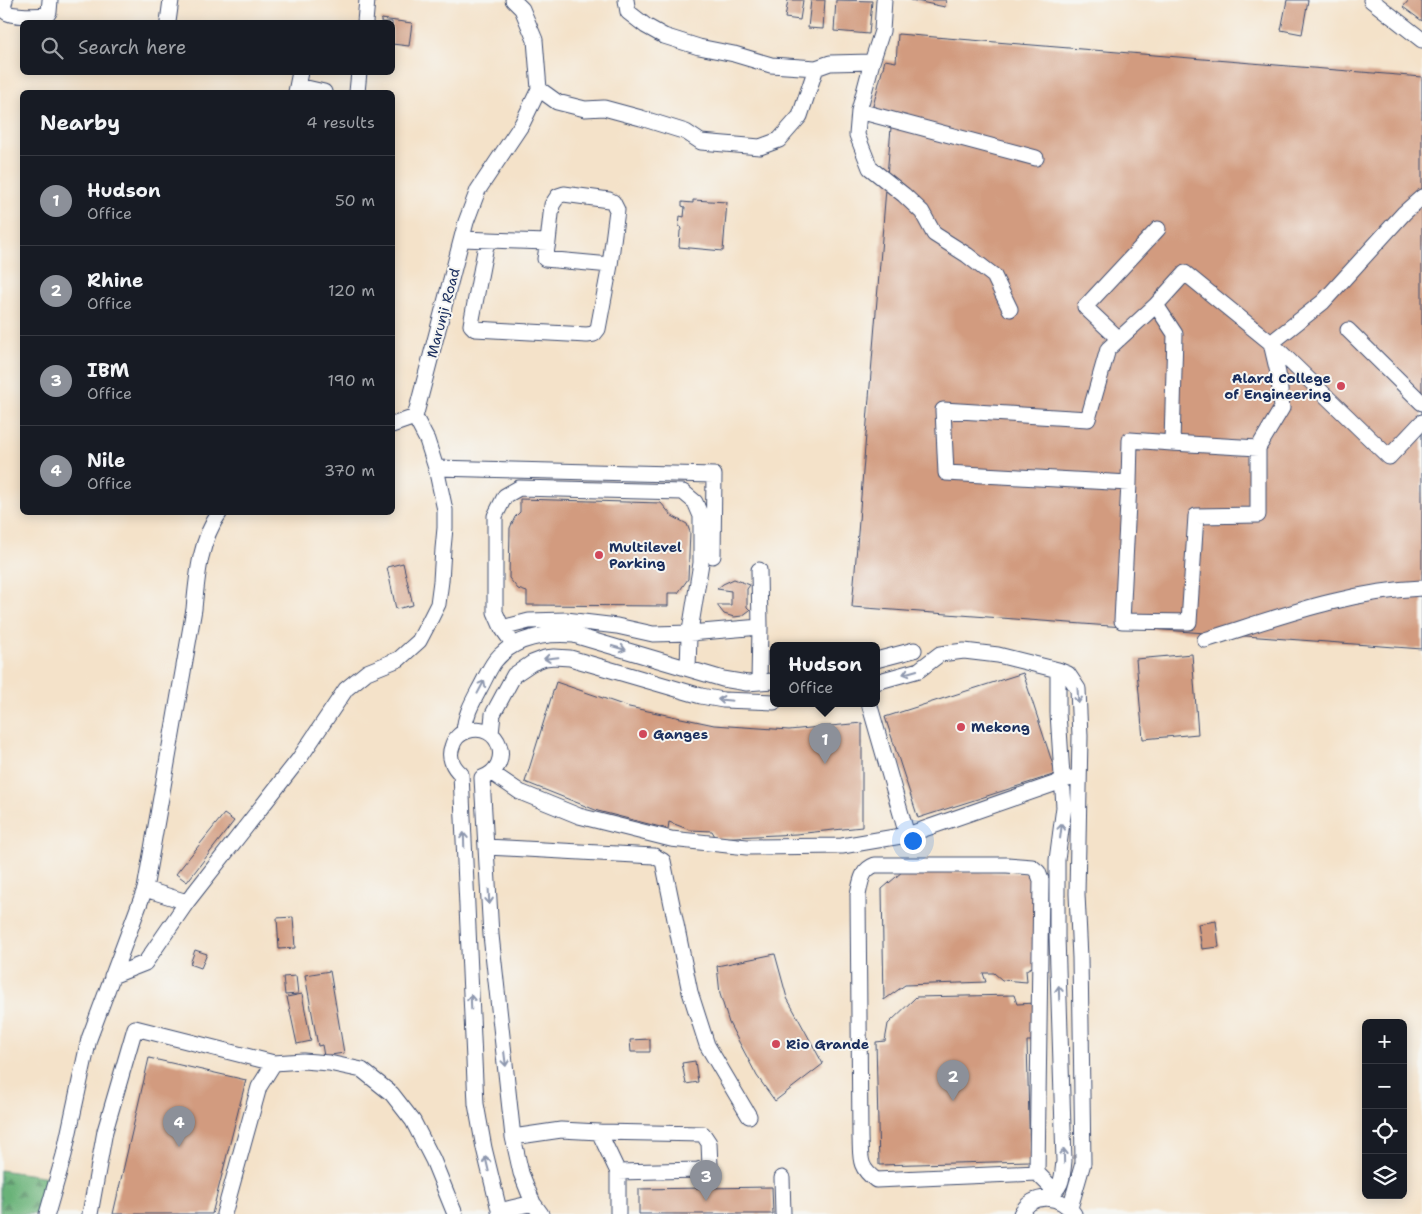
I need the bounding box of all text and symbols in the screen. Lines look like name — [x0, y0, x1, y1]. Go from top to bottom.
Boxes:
search box — [20, 20, 395, 75]
icon: search — [38, 34, 66, 62]
text: Search here — [78, 35, 187, 60]
text: Nearby — [40, 109, 120, 137]
text: 4 results — [306, 112, 375, 133]
text: Hudson — [87, 178, 161, 203]
text: 1 — [52, 190, 60, 211]
text: 50 m — [335, 190, 375, 211]
text: Office — [87, 203, 132, 224]
street label: Marunji Road — [422, 266, 464, 360]
text: Rhine — [87, 268, 143, 293]
text: 2 — [50, 280, 62, 301]
text: 120 m — [328, 280, 375, 301]
text: Office — [87, 293, 132, 314]
text: IBM — [87, 358, 129, 383]
place label: Alard College of Engineering — [1224, 369, 1331, 403]
text: 3 — [50, 370, 62, 391]
text: 190 m — [328, 370, 375, 391]
marker: Alard College of Engineering — [1335, 380, 1347, 392]
text: Office — [87, 383, 132, 404]
text: Nile — [87, 448, 125, 473]
text: 4 — [50, 460, 62, 481]
text: 370 m — [324, 460, 375, 481]
text: Office — [87, 473, 132, 494]
place label: Multilevel Parking — [609, 538, 682, 572]
marker: Multilevel Parking — [593, 549, 605, 561]
popup — [770, 642, 880, 707]
one-way arrow — [610, 644, 626, 653]
text: Hudson — [788, 652, 862, 677]
one-way arrow — [543, 654, 559, 663]
one-way arrow — [903, 668, 919, 678]
text: Office — [788, 677, 833, 698]
one-way arrow — [476, 679, 486, 694]
one-way arrow — [1074, 688, 1083, 704]
one-way arrow — [717, 695, 733, 705]
place label: Mekong — [971, 718, 1030, 736]
marker: Mekong — [955, 721, 967, 733]
pin: 1 — [809, 723, 841, 764]
place label: Ganges — [653, 725, 708, 743]
marker: Ganges — [637, 728, 649, 740]
one-way arrow — [1056, 823, 1066, 839]
your location — [900, 828, 926, 854]
one-way arrow — [459, 832, 468, 848]
one-way arrow — [485, 889, 494, 905]
one-way arrow — [1054, 986, 1063, 1002]
one-way arrow — [466, 995, 475, 1011]
map controls — [1362, 1019, 1407, 1199]
button: + — [1362, 1019, 1407, 1064]
place label: Rio Grande — [786, 1035, 869, 1053]
marker: Rio Grande — [770, 1038, 782, 1050]
one-way arrow — [500, 1050, 510, 1066]
pin: 2 — [937, 1060, 969, 1101]
button: − — [1362, 1064, 1407, 1109]
pin: 4 — [163, 1106, 195, 1147]
button: locate — [1362, 1109, 1407, 1154]
one-way arrow — [1059, 1148, 1069, 1164]
button: layers — [1362, 1154, 1407, 1199]
one-way arrow — [482, 1156, 491, 1172]
pin: 3 — [690, 1160, 722, 1201]

